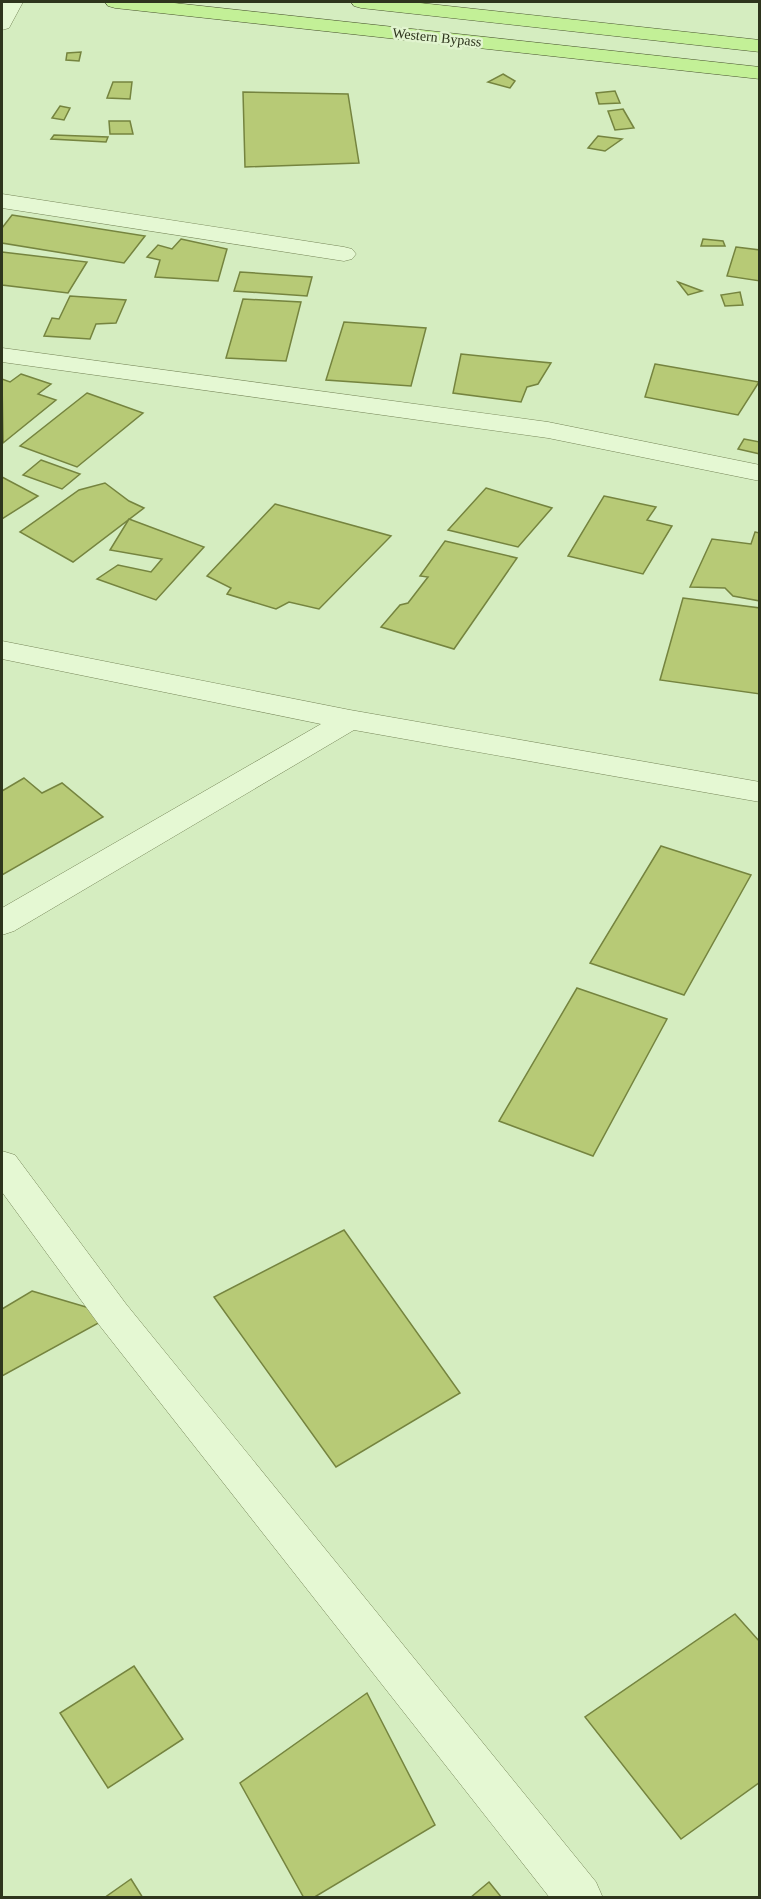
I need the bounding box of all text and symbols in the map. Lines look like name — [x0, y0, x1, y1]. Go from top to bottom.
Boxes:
street label: Western Bypass — [392, 25, 482, 50]

